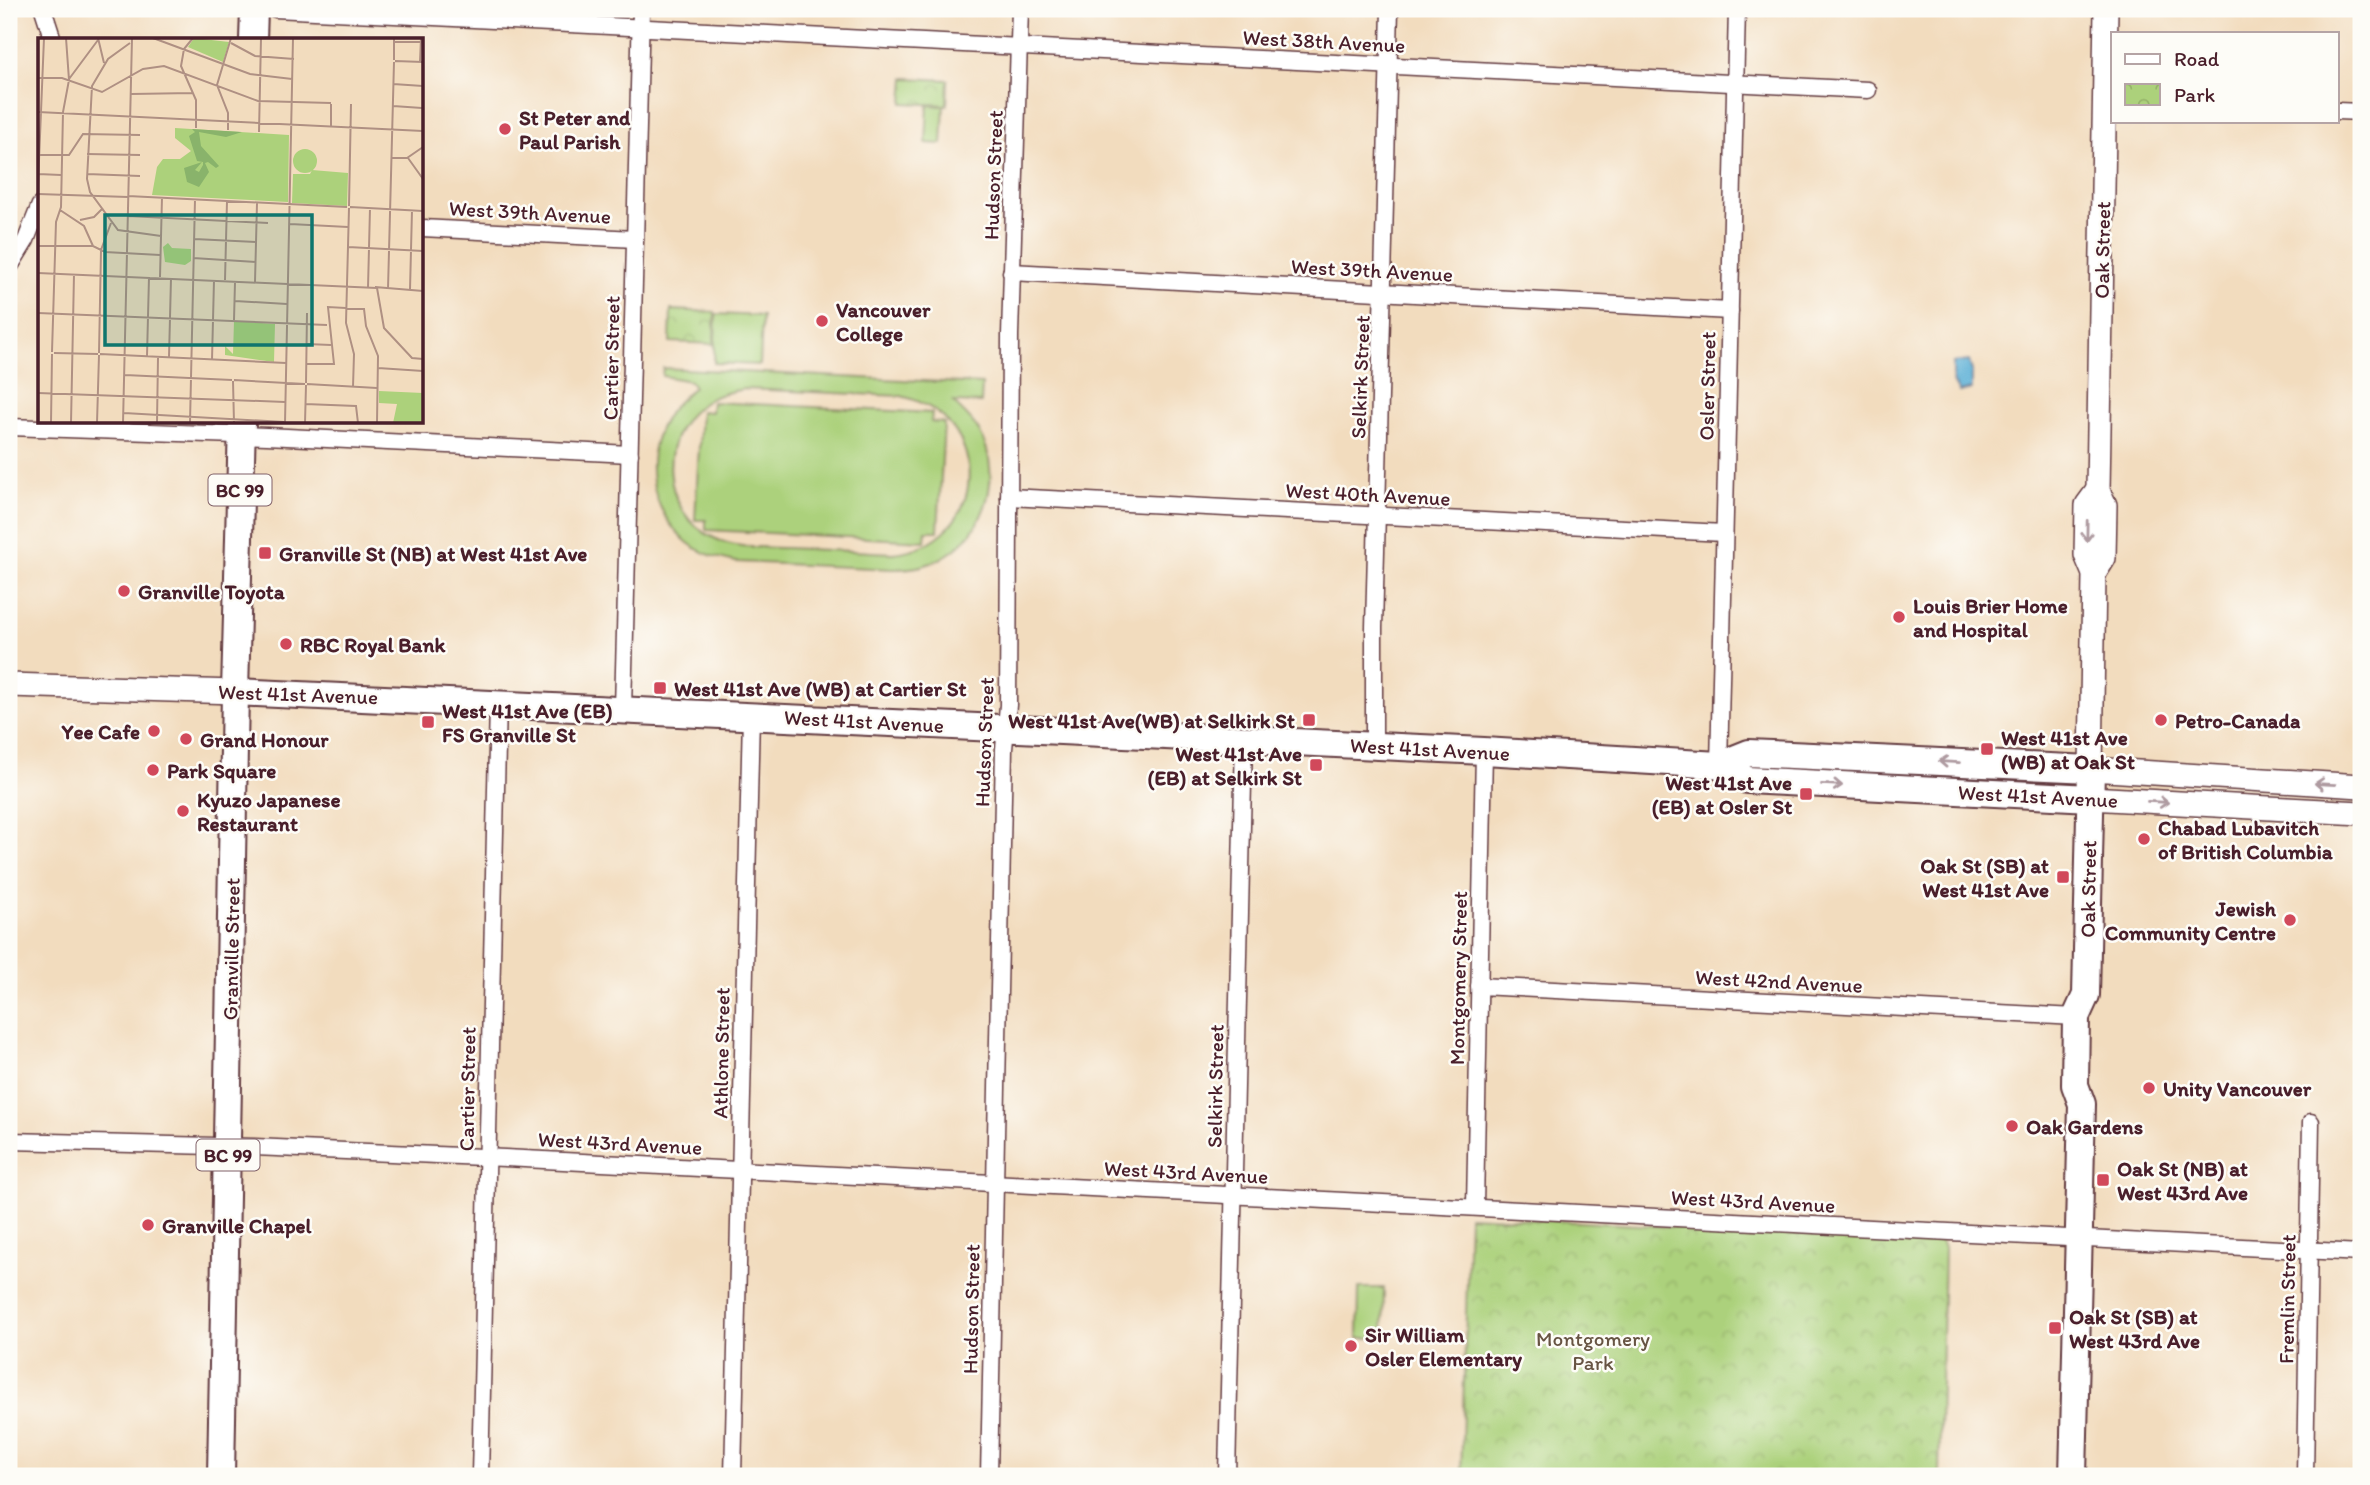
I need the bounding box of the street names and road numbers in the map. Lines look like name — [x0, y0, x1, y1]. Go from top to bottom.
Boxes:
street label: West 38th Avenue — [1242, 24, 1406, 58]
street label: Hudson Street — [978, 109, 1008, 240]
street label: West 39th Avenue — [448, 195, 612, 229]
street label: Oak Street — [2089, 201, 2115, 299]
street label: West 39th Avenue — [1290, 253, 1454, 287]
street label: Cartier Street — [597, 295, 625, 421]
street label: Selkirk Street — [1345, 315, 1375, 439]
street label: Osler Street — [1694, 331, 1720, 441]
road number: BC 99 — [208, 475, 272, 505]
street label: West 40th Avenue — [1285, 477, 1451, 511]
street label: Hudson Street — [969, 676, 999, 807]
street label: West 41st Avenue — [217, 679, 379, 709]
street label: West 41st Avenue — [783, 704, 945, 738]
street label: West 41st Avenue — [1349, 732, 1511, 766]
street label: West 41st Avenue — [1957, 779, 2119, 813]
street label: Oak Street — [2075, 840, 2101, 938]
street label: Granville Street — [217, 877, 245, 1021]
street label: Montgomery Street — [1444, 891, 1472, 1065]
street label: West 42nd Avenue — [1695, 964, 1863, 998]
street label: Athlone Street — [707, 987, 735, 1119]
street label: Selkirk Street — [1201, 1024, 1229, 1148]
street label: Cartier Street — [453, 1026, 481, 1152]
street label: West 43rd Avenue — [537, 1126, 703, 1160]
road number: BC 99 — [196, 1140, 260, 1170]
street label: West 43rd Avenue — [1103, 1155, 1269, 1189]
street label: West 43rd Avenue — [1670, 1184, 1836, 1218]
street label: Fremlin Street — [2273, 1234, 2301, 1364]
street label: Hudson Street — [957, 1244, 985, 1374]

